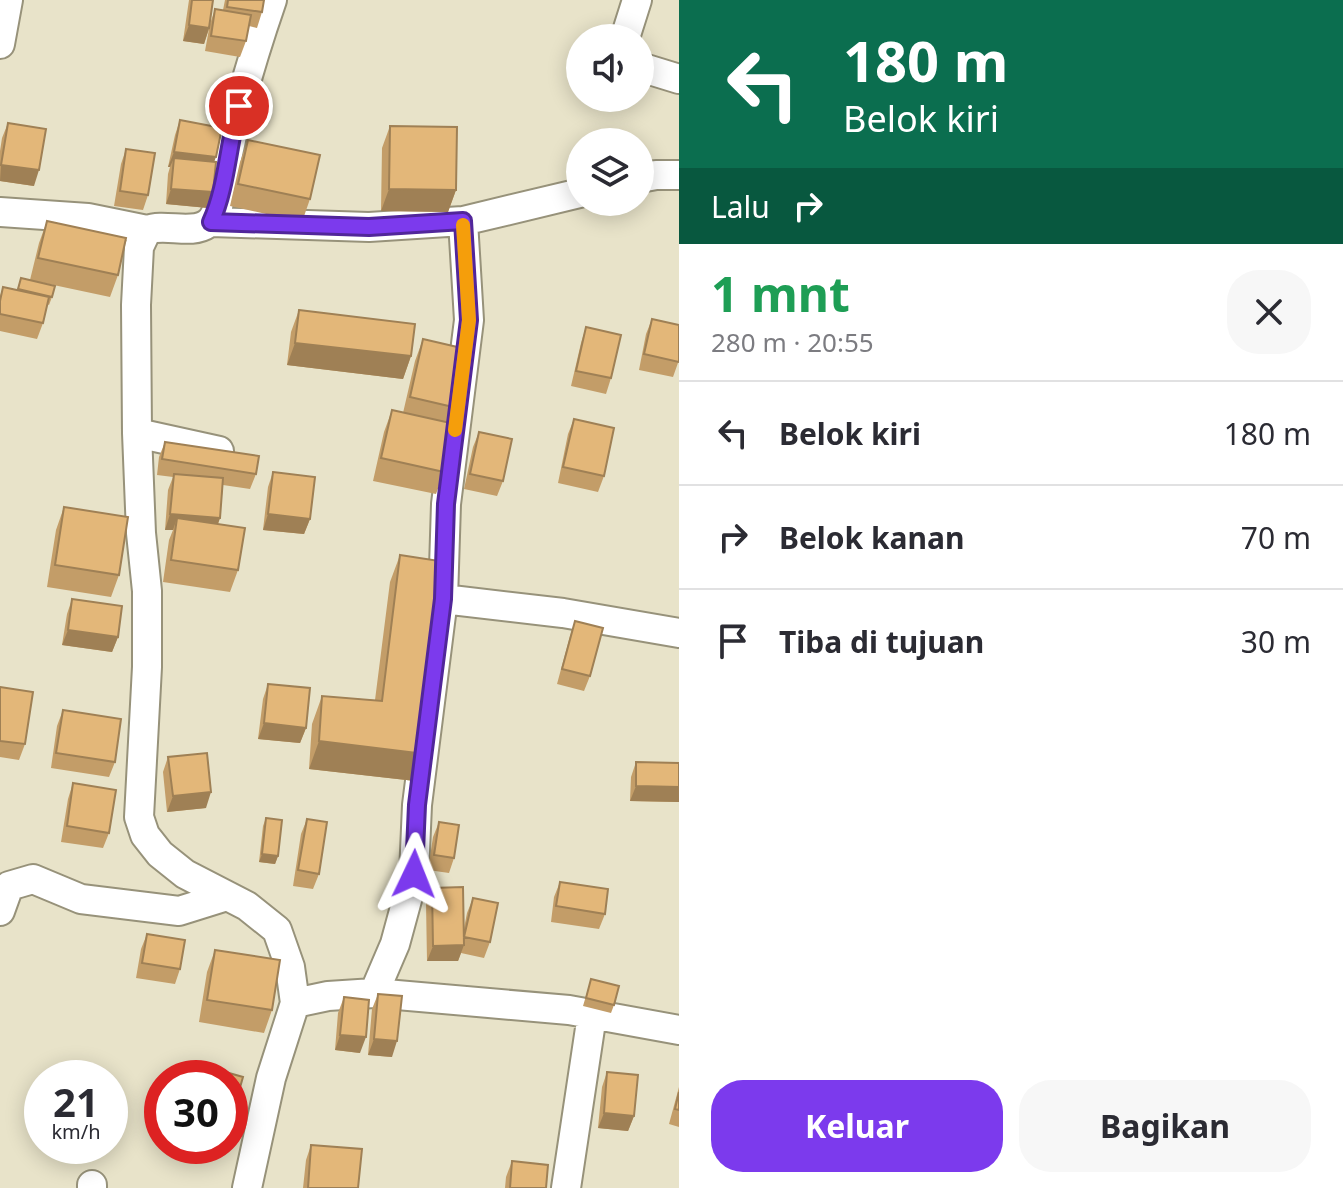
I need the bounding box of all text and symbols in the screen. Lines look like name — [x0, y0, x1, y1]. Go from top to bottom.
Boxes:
text: 180 m — [843, 22, 1008, 98]
map controls — [566, 24, 654, 216]
button: sound — [566, 24, 654, 112]
icon: left — [711, 32, 815, 136]
pin — [205, 72, 273, 140]
icon: arrive — [217, 84, 261, 128]
text: Belok kiri — [843, 94, 999, 143]
button: layers — [566, 128, 654, 216]
icon: right — [786, 184, 830, 228]
text: Lalu — [711, 186, 770, 227]
text: 1 mnt — [711, 261, 850, 326]
button: close — [1227, 270, 1311, 354]
text: 280 m · 20:55 — [711, 324, 874, 360]
icon: left — [711, 411, 755, 455]
text: Belok kiri — [779, 413, 921, 454]
text: 180 m — [1224, 413, 1311, 454]
icon: right — [711, 515, 755, 559]
text: Belok kanan — [779, 517, 965, 558]
text: 70 m — [1241, 517, 1311, 558]
icon: arrive — [711, 619, 755, 663]
text: Tiba di tujuan — [779, 621, 984, 662]
text: 30 m — [1241, 621, 1311, 662]
position arrow — [372, 832, 456, 916]
speed limit sign: 30 — [144, 1060, 248, 1164]
text: 21 — [53, 1074, 99, 1129]
button: Keluar — [711, 1080, 1003, 1172]
button: Bagikan — [1019, 1080, 1311, 1172]
text: km/h — [51, 1118, 101, 1145]

